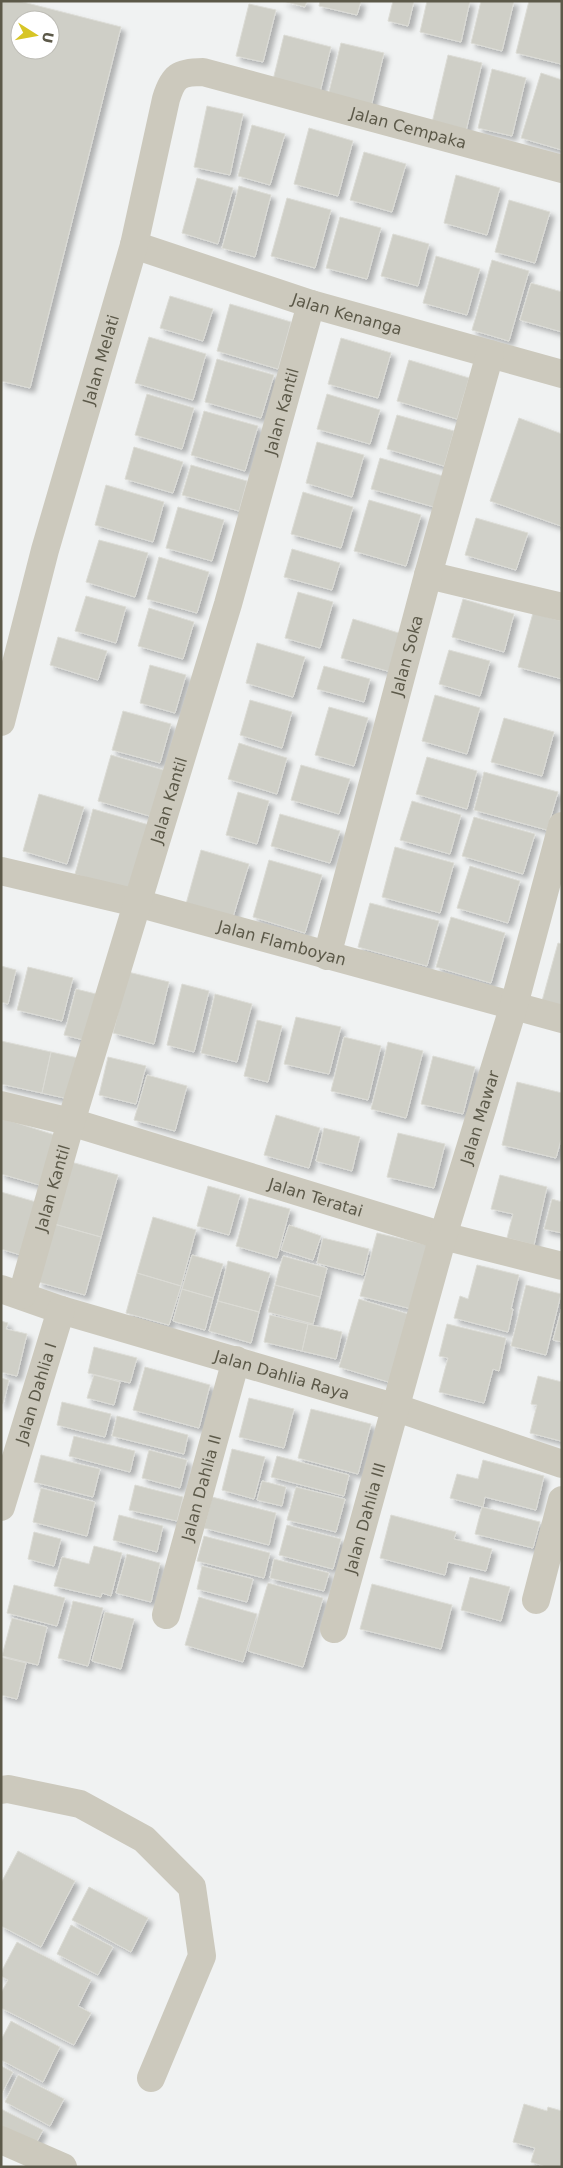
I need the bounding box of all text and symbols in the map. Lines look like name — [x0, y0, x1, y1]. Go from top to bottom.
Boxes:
north arrow — [10, 10, 60, 60]
text: U — [39, 30, 57, 45]
street label: Jalan Cempaka — [347, 103, 469, 153]
street label: Jalan Kenanga — [288, 289, 404, 339]
street label: Jalan Melati — [79, 312, 123, 408]
street label: Jalan Kantil — [260, 366, 303, 458]
street label: Jalan Soka — [387, 613, 427, 699]
street label: Jalan Kantil — [147, 755, 191, 847]
street label: Jalan Flamboyan — [214, 916, 348, 970]
street label: Jalan Mawar — [456, 1068, 503, 1168]
street label: Jalan Kantil — [31, 1143, 74, 1235]
street label: Jalan Teratai — [265, 1174, 365, 1221]
street label: Jalan Dahlia I — [11, 1340, 61, 1447]
street label: Jalan Dahlia Raya — [211, 1346, 352, 1404]
street label: Jalan Dahlia II — [177, 1432, 225, 1544]
street label: Jalan Dahlia III — [341, 1461, 390, 1577]

